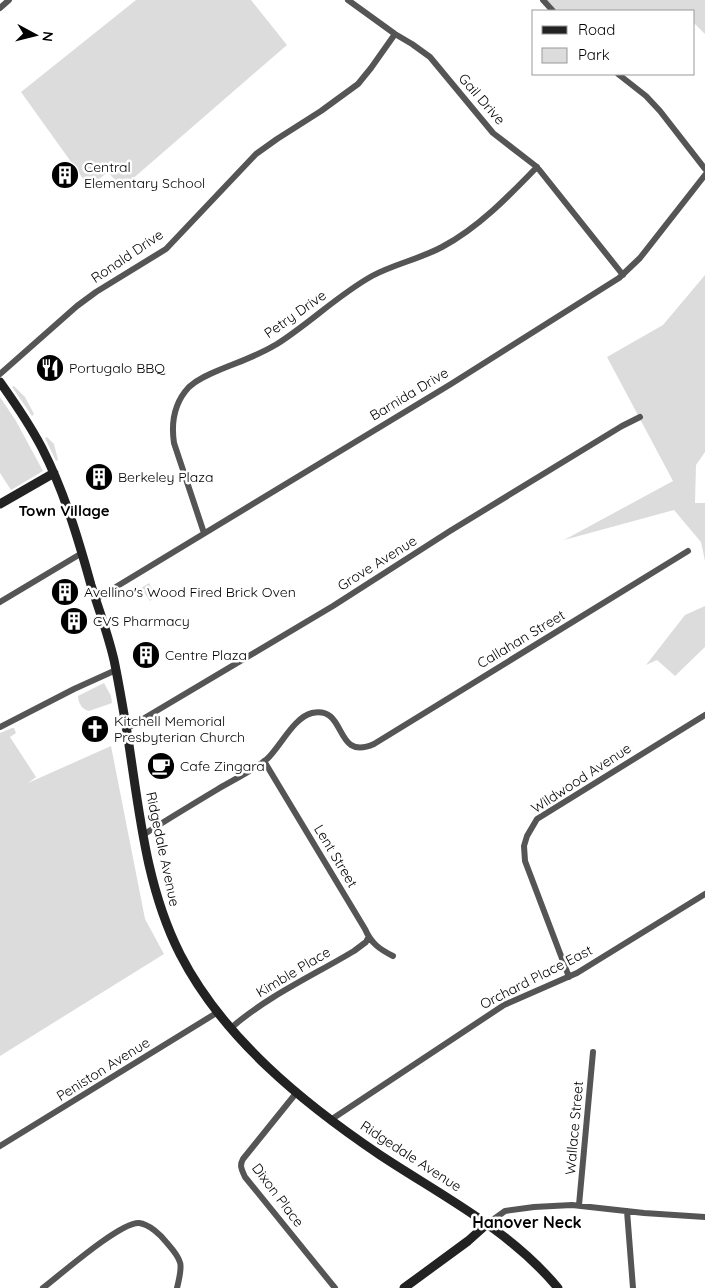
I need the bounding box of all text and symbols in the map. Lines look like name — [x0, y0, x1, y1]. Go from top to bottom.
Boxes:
north arrow — [10, 10, 60, 60]
legend — [532, 10, 695, 75]
text: Road — [578, 20, 615, 39]
text: N — [38, 30, 57, 43]
text: Park — [578, 45, 610, 64]
street label: Gail Drive — [455, 70, 509, 128]
place label: Central Elementary School — [84, 158, 205, 192]
building icon: Central Elementary School — [50, 160, 80, 190]
street label: Ronald Drive — [87, 225, 167, 287]
street label: Petry Drive — [260, 286, 330, 342]
restaurant icon: Portugalo BBQ — [35, 353, 65, 383]
place label: Portugalo BBQ — [69, 359, 166, 377]
street label: Barnida Drive — [366, 363, 452, 425]
building icon: Berkeley Plaza — [84, 462, 114, 492]
place label: Berkeley Plaza — [118, 468, 213, 486]
district label: Town Village — [19, 501, 110, 520]
street label: Grove Avenue — [334, 531, 420, 595]
building icon: Avellino's Wood Fired Brick Oven — [50, 577, 80, 607]
place label: Avellino's Wood Fired Brick Oven — [84, 583, 296, 601]
building icon: CVS Pharmacy — [59, 606, 89, 636]
street label: Callahan Street — [474, 606, 568, 672]
place label: CVS Pharmacy — [93, 612, 190, 630]
building icon: Centre Plaza — [131, 640, 161, 670]
place label: Centre Plaza — [165, 646, 247, 664]
place label: Kitchell Memorial Presbyterian Church — [114, 712, 245, 746]
church icon: Kitchell Memorial Presbyterian Church — [80, 714, 110, 744]
street label: Wildwood Avenue — [528, 739, 634, 817]
cafe icon: Cafe Zingara — [146, 751, 176, 781]
place label: Cafe Zingara — [180, 757, 265, 775]
street label: Ridgedale Avenue — [142, 790, 184, 908]
street label: Lent Street — [310, 821, 362, 891]
street label: Orchard Place East — [477, 941, 595, 1013]
street label: Kimble Place — [252, 943, 334, 1001]
street label: Peniston Avenue — [53, 1033, 153, 1105]
street label: Wallace Street — [561, 1080, 587, 1176]
street label: Ridgedale Avenue — [357, 1117, 465, 1195]
street label: Dixon Place — [248, 1160, 308, 1231]
district label: Hanover Neck — [472, 1212, 582, 1232]

